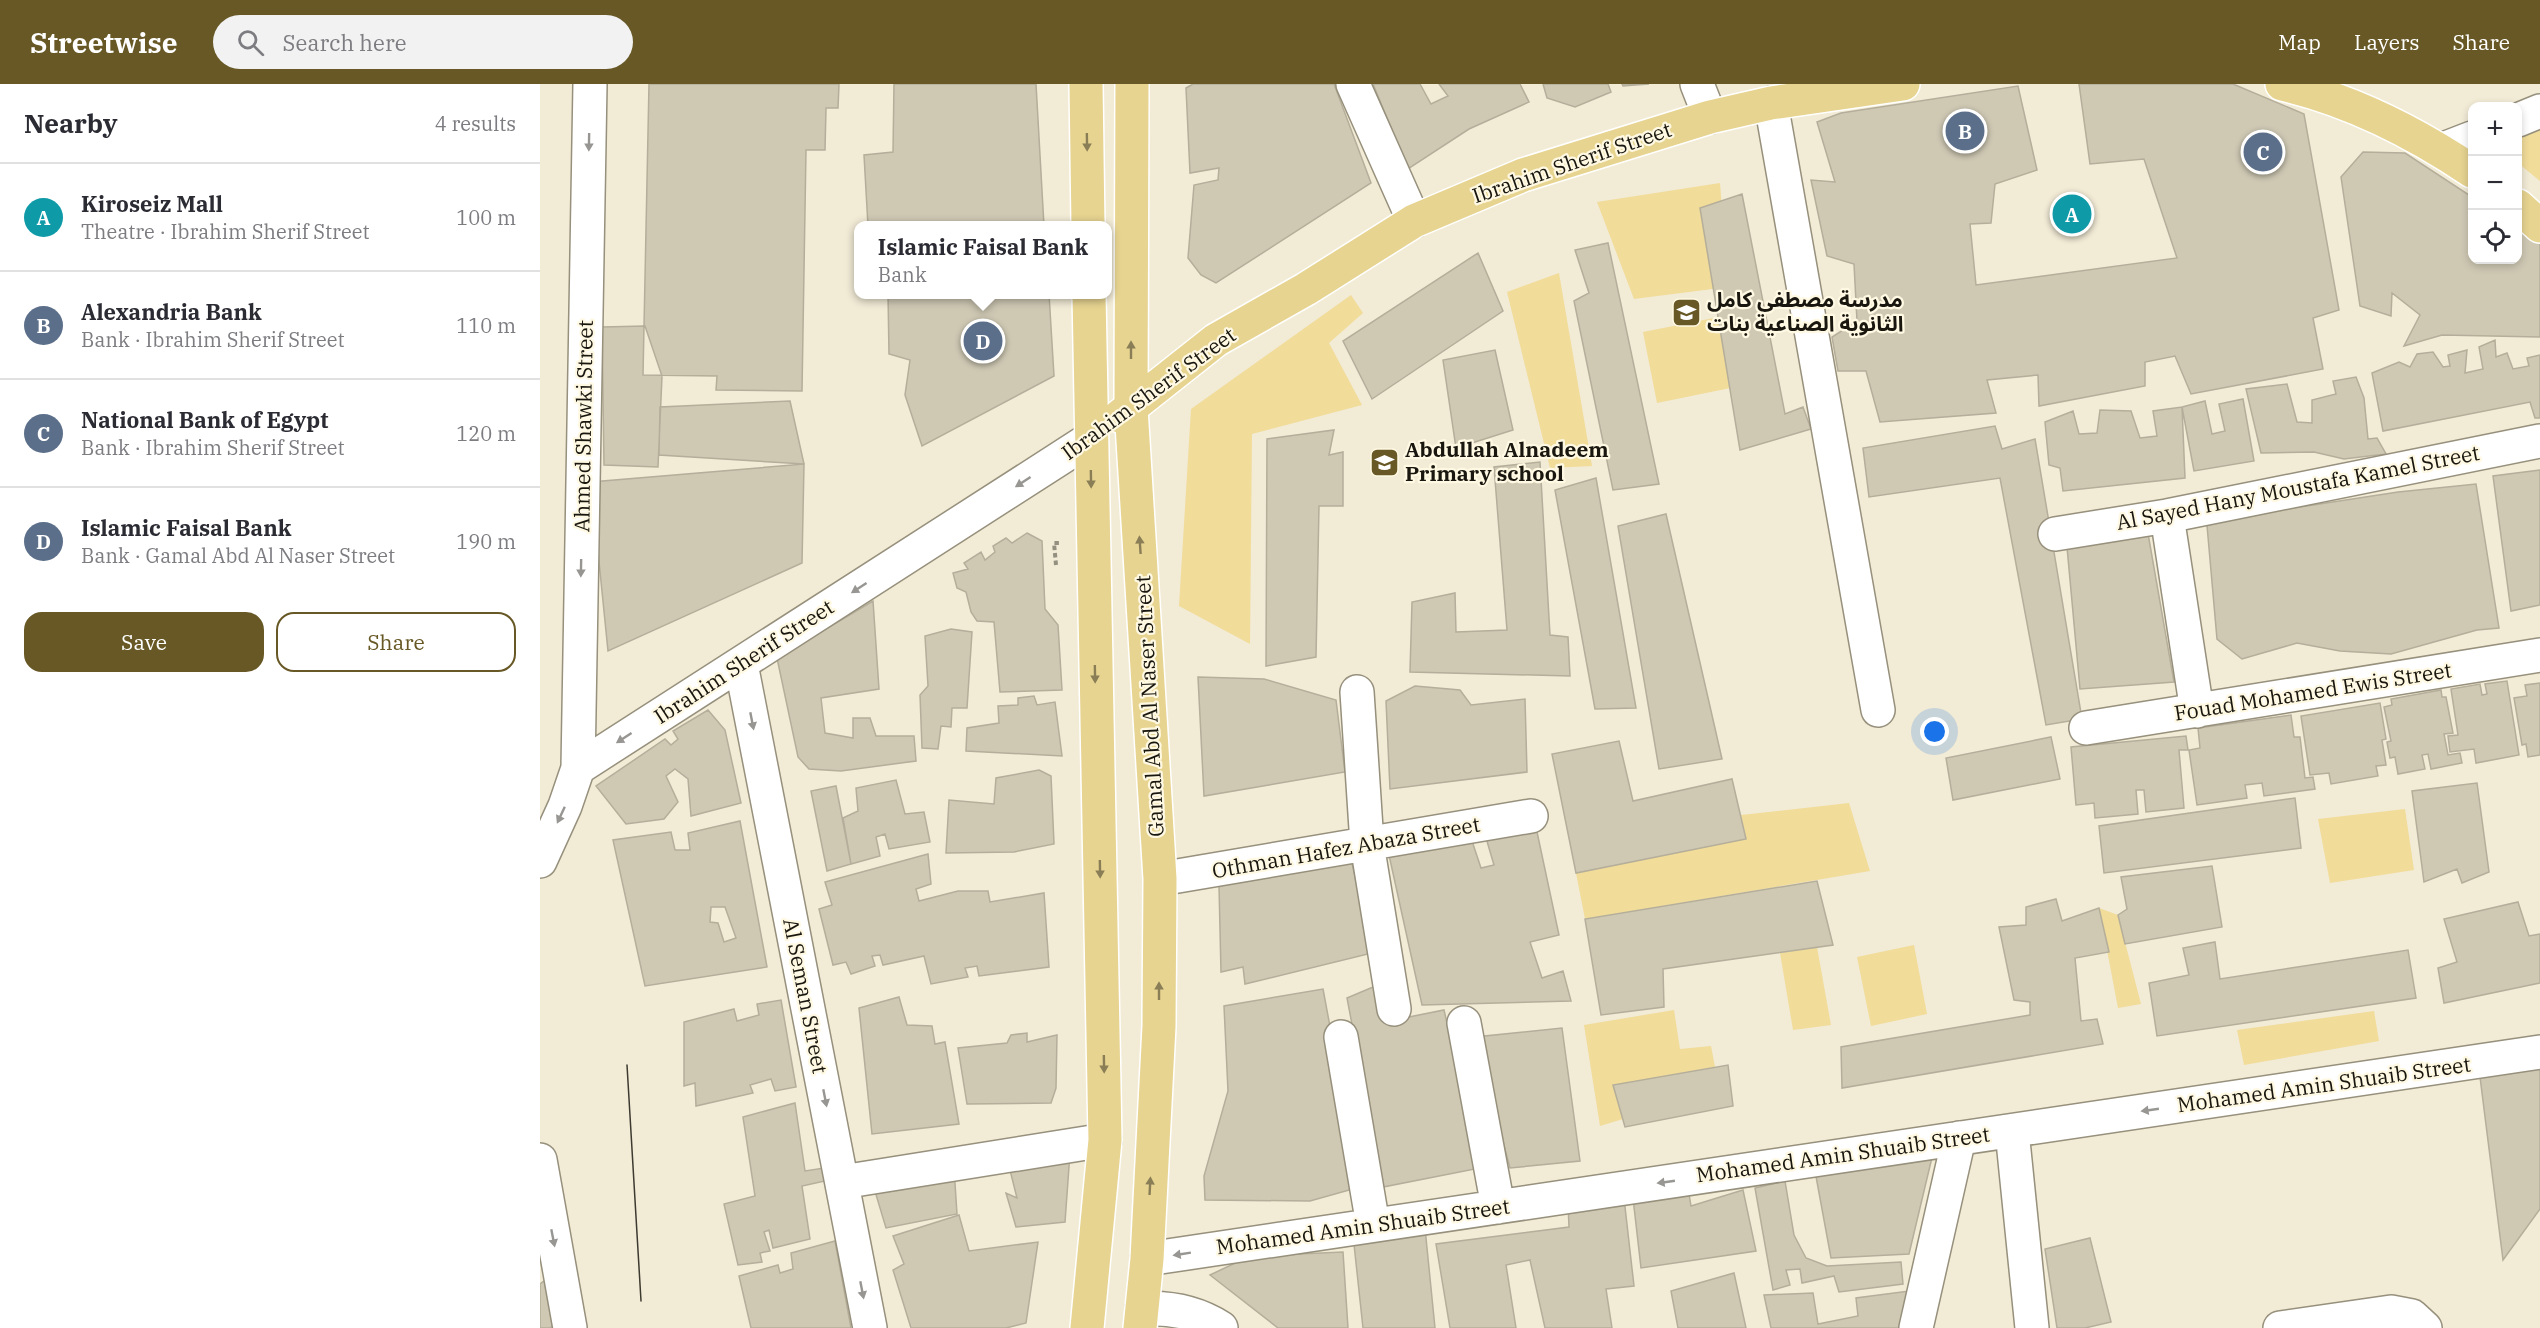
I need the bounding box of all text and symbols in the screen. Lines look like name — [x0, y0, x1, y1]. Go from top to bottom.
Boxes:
search box — [213, 15, 633, 69]
text: Streetwise — [30, 24, 177, 61]
icon: search — [234, 26, 267, 59]
text: Search here — [282, 28, 406, 57]
text: Map — [2278, 28, 2321, 56]
text: Layers — [2354, 28, 2420, 56]
text: Share — [2453, 28, 2510, 56]
map controls — [2468, 102, 2522, 264]
button: + — [2468, 102, 2522, 156]
text: Nearby — [24, 106, 118, 140]
pin: B — [1946, 108, 1984, 154]
text: 4 results — [435, 110, 516, 137]
street label: Ibrahim Sherif Street — [1468, 115, 1675, 209]
pin: C — [2244, 130, 2282, 174]
one-way arrow — [584, 133, 593, 152]
one-way arrow — [1082, 133, 1092, 152]
button: − — [2468, 156, 2522, 210]
text: Kiroseiz Mall — [81, 189, 223, 218]
pin: A — [2052, 192, 2092, 236]
text: A — [37, 204, 50, 231]
text: 100 m — [456, 204, 516, 231]
button: locate — [2468, 210, 2522, 264]
text: Theatre · Ibrahim Sherif Street — [81, 218, 369, 245]
popup — [854, 221, 1112, 299]
text: Islamic Faisal Bank — [878, 232, 1088, 261]
text: Bank — [878, 261, 927, 288]
place label: مدرسة مصطفى كامل الثانوية الصناعية بنات — [1707, 285, 1904, 337]
school or university icon: مدرسة مصطفى كامل الثانوية الصناعية بنات — [1670, 296, 1702, 328]
text: Alexandria Bank — [81, 297, 262, 326]
text: B — [36, 312, 51, 339]
text: 110 m — [456, 312, 516, 339]
pin: D — [964, 318, 1002, 364]
street label: Ahmed Shawki Street — [567, 320, 599, 532]
street label: Ibrahim Sherif Street — [1056, 320, 1241, 466]
text: Bank · Ibrahim Sherif Street — [81, 326, 344, 353]
one-way arrow — [1126, 341, 1136, 360]
text: National Bank of Egypt — [81, 405, 328, 434]
text: C — [37, 420, 50, 447]
text: 120 m — [456, 420, 516, 447]
text: Bank · Ibrahim Sherif Street — [81, 434, 344, 461]
place label: Abdullah Alnadeem Primary school — [1405, 435, 1609, 487]
street label: Al Sayed Hany Moustafa Kamel Street — [2114, 438, 2482, 536]
school or university icon: Abdullah Alnadeem Primary school — [1368, 446, 1400, 478]
one-way arrow — [1086, 469, 1096, 488]
one-way arrow — [1015, 477, 1031, 488]
text: Islamic Faisal Bank — [81, 513, 291, 542]
text: D — [36, 528, 51, 555]
text: 190 m — [456, 528, 516, 555]
one-way arrow — [1135, 535, 1144, 554]
text: Bank · Gamal Abd Al Naser Street — [81, 542, 395, 569]
one-way arrow — [577, 559, 586, 578]
street label: Gamal Abd Al Naser Street — [1128, 574, 1170, 838]
one-way arrow — [851, 582, 867, 593]
street label: Ibrahim Sherif Street — [648, 593, 839, 730]
button: Save — [24, 612, 264, 672]
button: Share — [276, 612, 516, 672]
street label: Fouad Mohamed Ewis Street — [2172, 655, 2454, 727]
one-way arrow — [1091, 664, 1100, 683]
one-way arrow — [748, 712, 757, 731]
your location — [1920, 717, 1949, 746]
one-way arrow — [616, 733, 633, 744]
one-way arrow — [556, 807, 566, 825]
street label: Othman Hafez Abaza Street — [1210, 810, 1482, 884]
one-way arrow — [1095, 859, 1104, 878]
street label: Al Seman Street — [777, 916, 835, 1076]
one-way arrow — [1154, 982, 1164, 1001]
street label: Mohamed Amin Shuaib Street — [2175, 1050, 2472, 1118]
one-way arrow — [1099, 1054, 1108, 1073]
one-way arrow — [821, 1089, 830, 1108]
one-way arrow — [2140, 1106, 2159, 1115]
street label: Mohamed Amin Shuaib Street — [1694, 1120, 1991, 1188]
one-way arrow — [1146, 1176, 1155, 1195]
one-way arrow — [1656, 1177, 1675, 1186]
street label: Mohamed Amin Shuaib Street — [1214, 1192, 1511, 1260]
one-way arrow — [549, 1229, 558, 1248]
one-way arrow — [1173, 1249, 1192, 1258]
one-way arrow — [858, 1280, 867, 1299]

